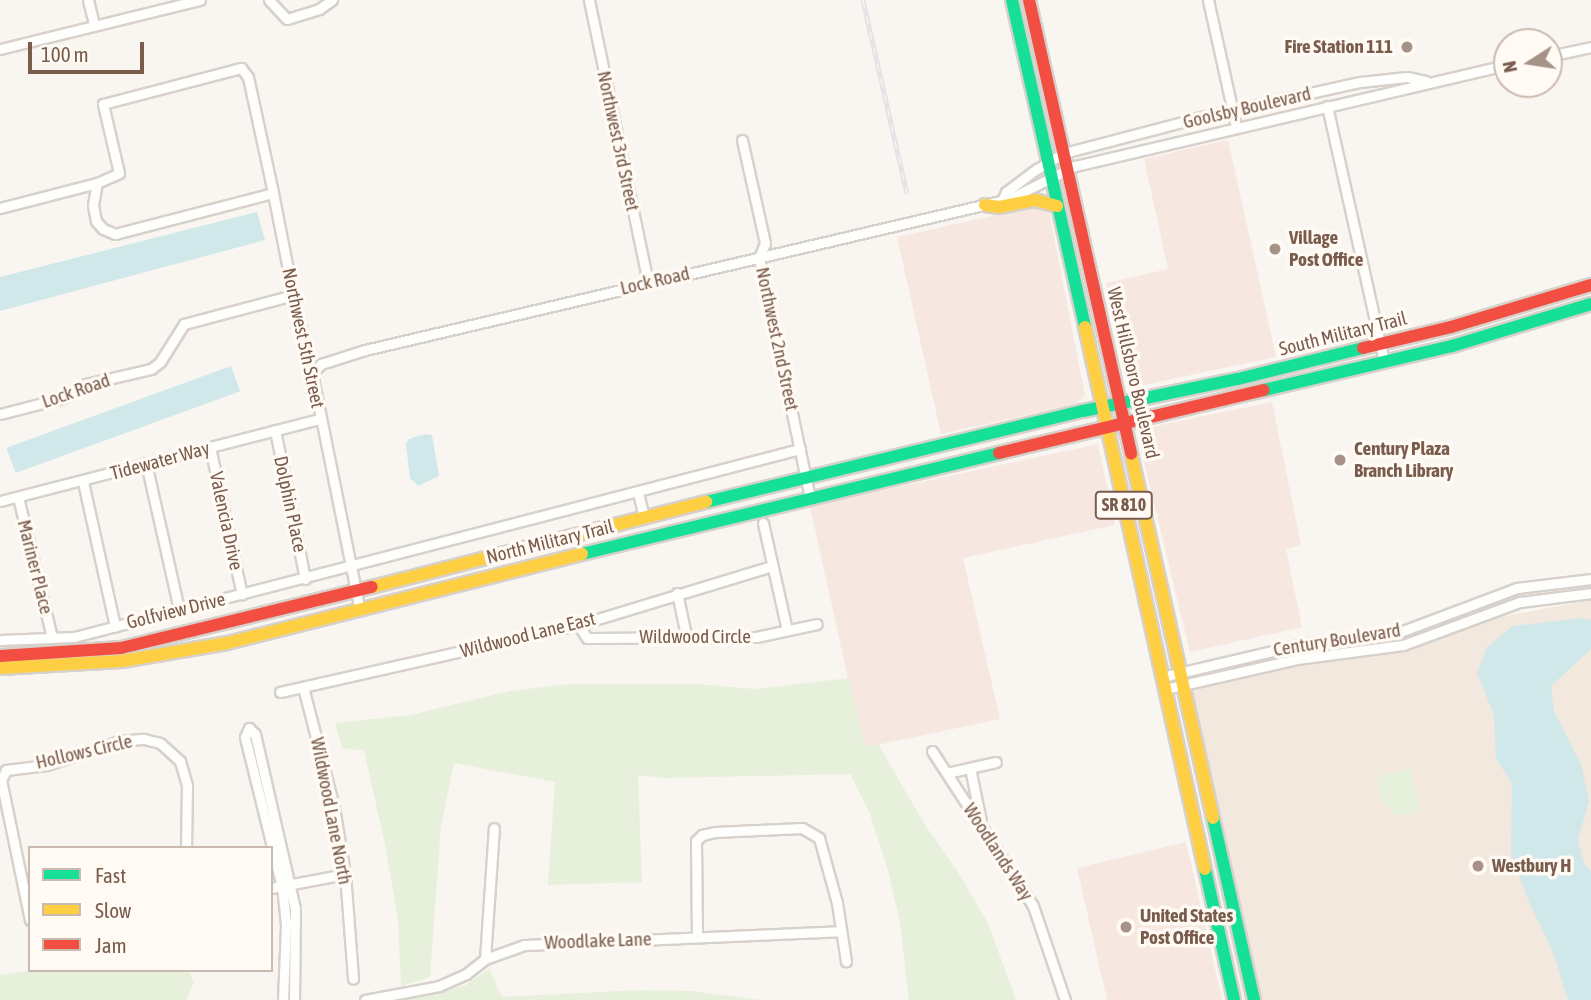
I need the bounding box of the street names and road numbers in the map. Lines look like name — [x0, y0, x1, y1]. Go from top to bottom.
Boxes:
street label: Northwest 3rd Street — [592, 69, 644, 213]
street label: Goolsby Boulevard — [1181, 82, 1313, 134]
street label: Lock Road — [618, 262, 692, 300]
street label: Northwest 2nd Street — [751, 265, 803, 413]
street label: Northwest 5th Street — [277, 266, 329, 410]
street label: West Hillsboro Boulevard — [1102, 285, 1164, 461]
street label: South Military Trail — [1277, 307, 1409, 361]
street label: Lock Road — [39, 369, 113, 413]
street label: Tidewater Way — [108, 437, 212, 485]
street label: Dolphin Place — [269, 454, 311, 554]
street label: Valencia Drive — [204, 470, 248, 572]
road number: SR 810 — [1094, 490, 1154, 520]
street label: North Military Trail — [484, 515, 616, 569]
street label: Mariner Place — [12, 517, 58, 617]
street label: Golfview Drive — [124, 588, 228, 634]
street label: Wildwood Lane East — [458, 607, 598, 663]
street label: Century Boulevard — [1272, 619, 1402, 661]
street label: Wildwood Circle — [639, 626, 751, 648]
street label: Hollows Circle — [34, 730, 134, 774]
street label: Wildwood Lane North — [306, 735, 356, 887]
street label: Woodlands Way — [958, 799, 1038, 905]
street label: Woodlake Lane — [544, 928, 652, 954]

